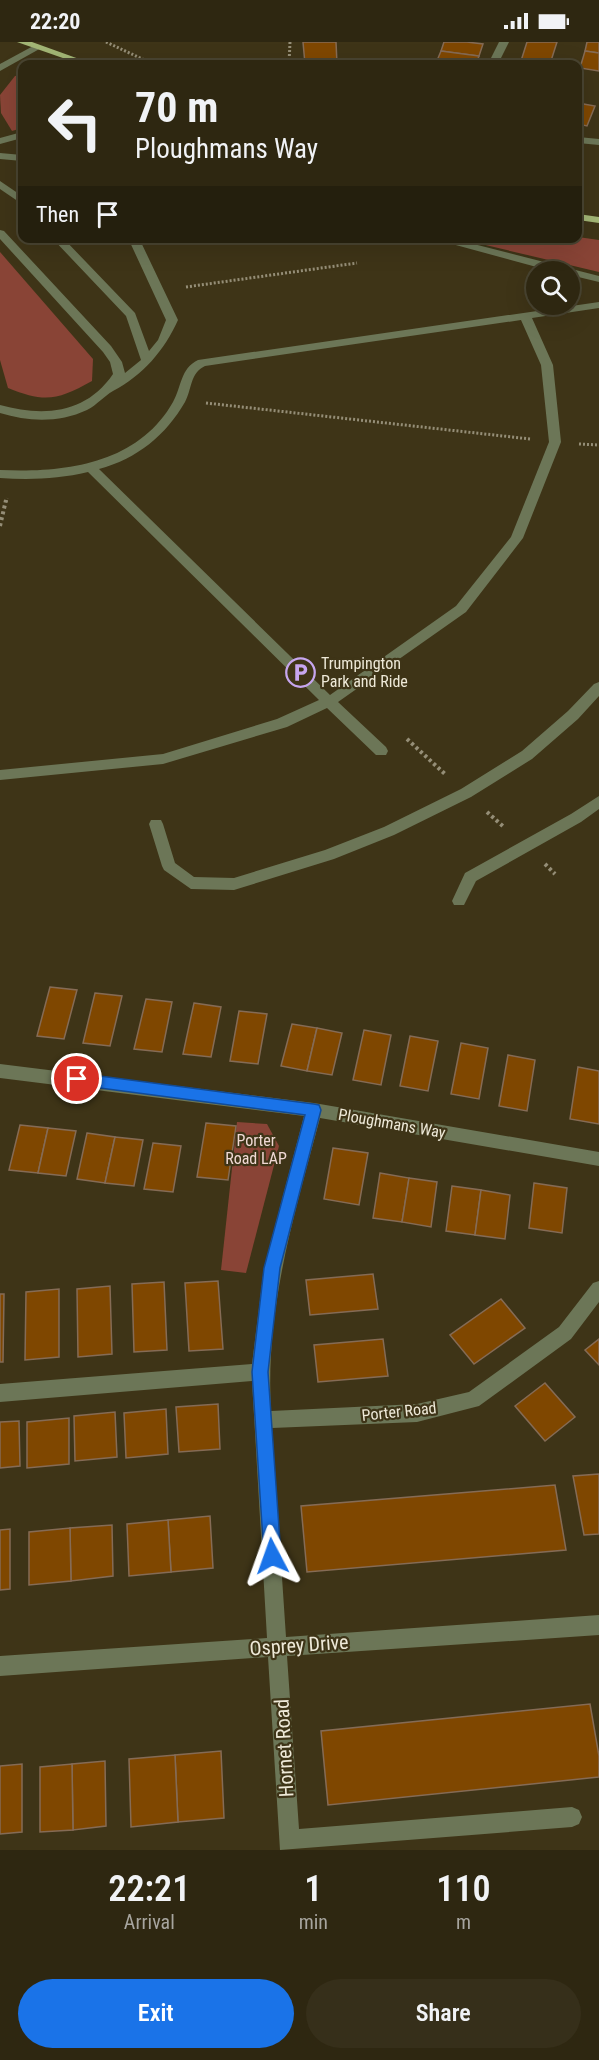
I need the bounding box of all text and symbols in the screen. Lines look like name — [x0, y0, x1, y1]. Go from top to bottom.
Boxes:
text: 22:20 — [30, 9, 81, 34]
text: 70 m — [135, 83, 218, 132]
icon: left — [36, 84, 114, 162]
text: Ploughmans Way — [135, 133, 318, 165]
icon: arrive — [91, 198, 124, 231]
text: Then — [36, 202, 79, 227]
map controls — [526, 261, 580, 315]
button: search — [526, 261, 580, 315]
place label: Trumpington Park and Ride — [321, 654, 408, 691]
parking icon: Trumpington Park and Ride — [284, 656, 316, 688]
pin — [51, 1053, 102, 1104]
icon: arrive — [60, 1062, 93, 1095]
street label: Ploughmans Way — [337, 1105, 447, 1142]
park label: Porter Road LAP — [225, 1131, 287, 1168]
street label: Porter Road — [361, 1398, 437, 1425]
position arrow — [240, 1524, 304, 1588]
street label: Osprey Drive — [249, 1630, 349, 1660]
street label: Hornet Road — [269, 1698, 299, 1798]
text: 22:21 — [108, 1868, 190, 1910]
text: 1 — [304, 1868, 322, 1910]
text: 110 — [436, 1868, 491, 1910]
text: Arrival — [124, 1910, 175, 1934]
text: min — [299, 1910, 328, 1934]
text: m — [456, 1910, 471, 1934]
button: Exit — [18, 1979, 294, 2048]
button: Share — [306, 1979, 581, 2048]

